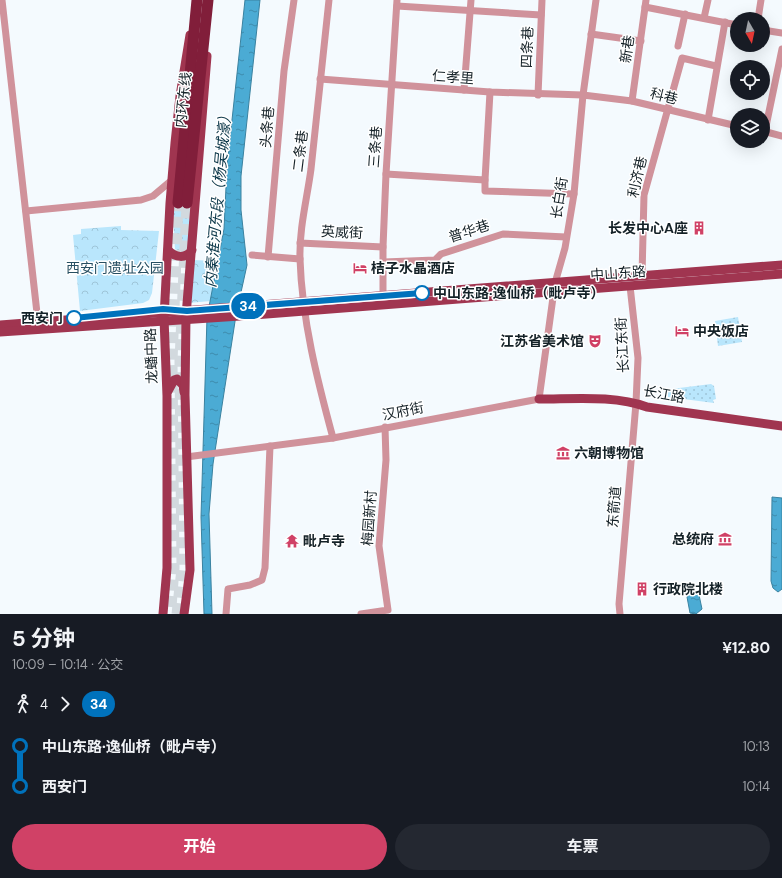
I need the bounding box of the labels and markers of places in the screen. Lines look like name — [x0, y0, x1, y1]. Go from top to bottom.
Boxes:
place label: 长发中心A座 — [608, 219, 688, 237]
building icon: 长发中心A座 — [691, 220, 707, 236]
place label: 桔子水晶酒店 — [371, 259, 455, 277]
hotel icon: 桔子水晶酒店 — [352, 260, 368, 276]
place label: 中山东路·逸仙桥（毗卢寺） — [433, 284, 605, 302]
marker: 中山东路·逸仙桥（毗卢寺） — [414, 285, 430, 301]
place label: 西安门 — [21, 309, 63, 327]
marker: 西安门 — [66, 310, 82, 326]
place label: 中央饭店 — [693, 322, 749, 340]
hotel icon: 中央饭店 — [674, 323, 690, 339]
place label: 江苏省美术馆 — [500, 332, 584, 350]
theatre icon: 江苏省美术馆 — [587, 333, 603, 349]
place label: 六朝博物馆 — [574, 444, 644, 462]
museum icon: 六朝博物馆 — [555, 445, 571, 461]
place label: 总统府 — [672, 530, 714, 548]
museum icon: 总统府 — [717, 531, 733, 547]
place label: 毗卢寺 — [303, 532, 345, 550]
temple icon: 毗卢寺 — [284, 533, 300, 549]
place label: 行政院北楼 — [653, 580, 723, 598]
building icon: 行政院北楼 — [634, 581, 650, 597]

